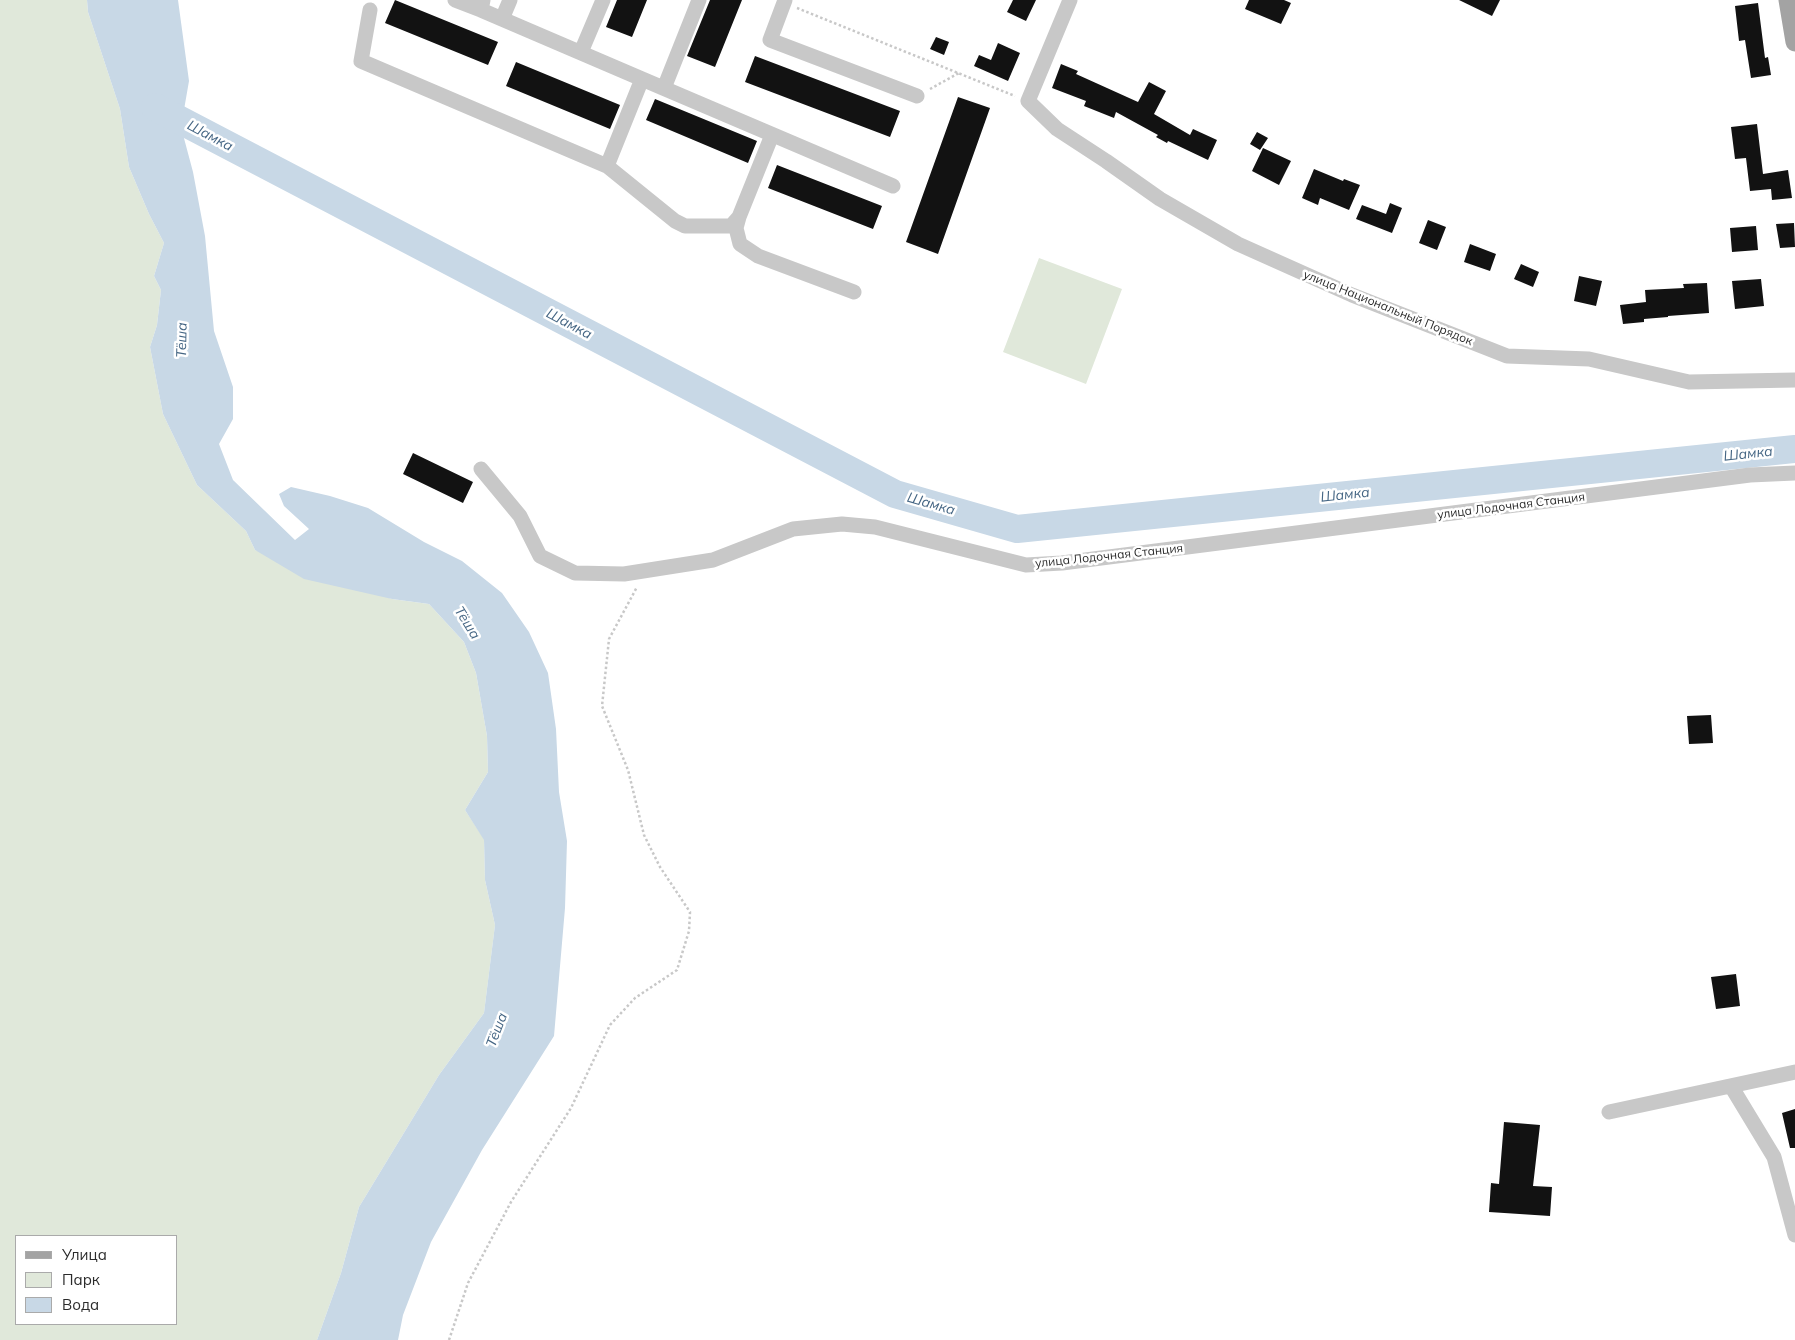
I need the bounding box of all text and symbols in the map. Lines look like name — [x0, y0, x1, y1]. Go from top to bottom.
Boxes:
water label: Шамка — [184, 117, 236, 155]
street label: улица Национальный Порядок — [1301, 267, 1475, 349]
water label: Шамка — [543, 305, 595, 343]
water label: Тёша — [173, 322, 191, 358]
water label: Шамка — [1723, 443, 1773, 465]
water label: Шамка — [1320, 484, 1370, 506]
water label: Шамка — [905, 489, 957, 519]
street label: улица Лодочная Станция — [1436, 490, 1586, 522]
street label: улица Лодочная Станция — [1034, 541, 1184, 571]
water label: Тёша — [451, 604, 483, 642]
water label: Тёша — [483, 1011, 511, 1049]
legend — [15, 1235, 178, 1325]
text: Улица — [62, 1245, 107, 1264]
text: Парк — [62, 1270, 100, 1289]
text: Вода — [62, 1295, 99, 1314]

